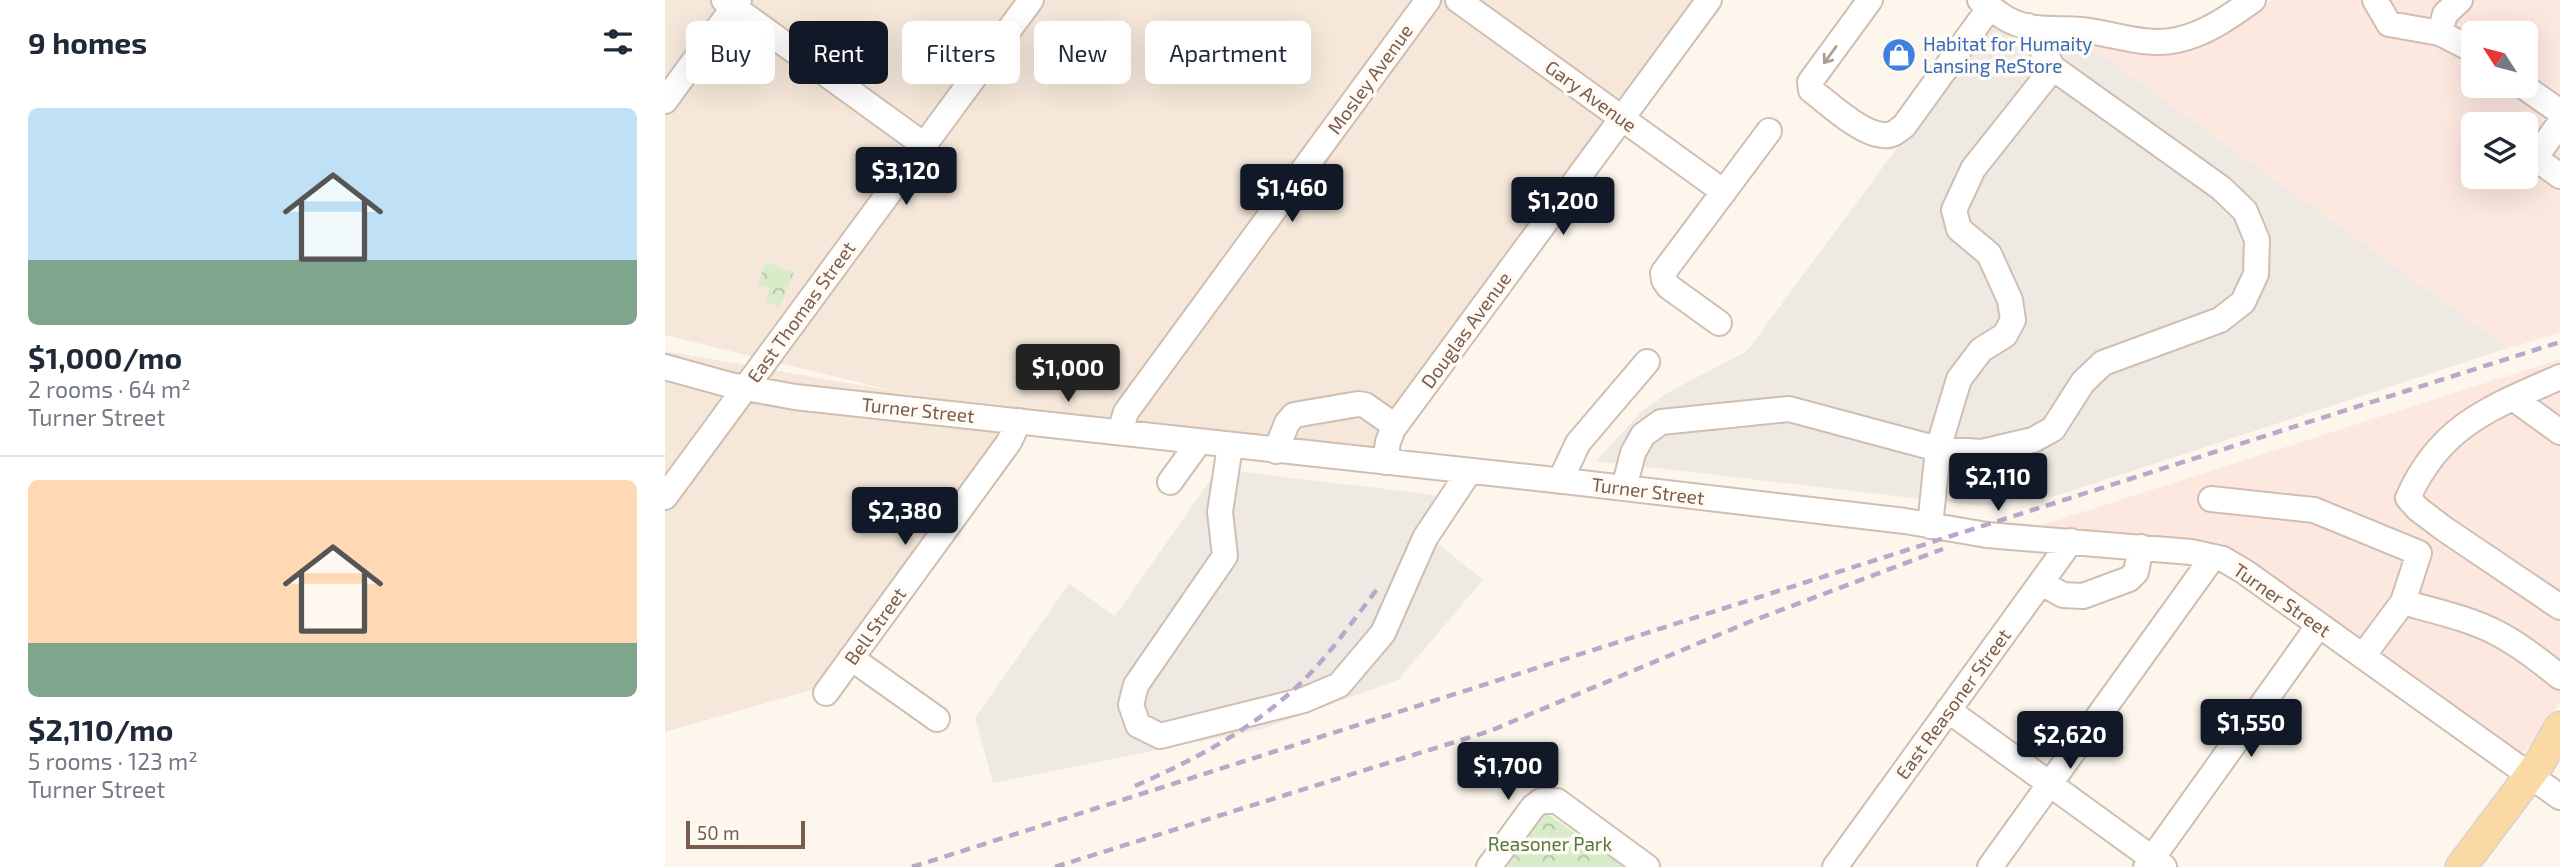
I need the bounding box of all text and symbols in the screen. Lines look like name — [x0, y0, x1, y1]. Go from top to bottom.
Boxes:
street label: Mosley Avenue — [1322, 19, 1417, 138]
chip: Buy — [686, 21, 775, 84]
chip: Rent — [789, 21, 888, 84]
chip: Filters — [902, 21, 1020, 84]
chip: New — [1034, 21, 1131, 84]
chip: Apartment — [1145, 21, 1311, 84]
north arrow — [2461, 21, 2537, 98]
map controls — [2461, 21, 2538, 189]
icon: filters — [599, 23, 637, 61]
text: 9 homes — [28, 24, 147, 60]
place label: Habitat for Humaity Lansing ReStore — [1923, 32, 2092, 77]
shop icon: Habitat for Humaity Lansing ReStore — [1880, 36, 1918, 74]
one-way arrow — [1822, 45, 1837, 64]
street label: Gary Avenue — [1541, 55, 1641, 136]
button: layers — [2461, 112, 2538, 189]
pin: $3,120 — [849, 148, 963, 207]
icon: home — [270, 154, 396, 280]
text: $3,120 — [872, 156, 940, 184]
pin: $1,460 — [1235, 164, 1349, 224]
text: $1,460 — [1256, 173, 1328, 201]
pin: $1,200 — [1506, 177, 1620, 237]
text: $1,200 — [1527, 186, 1599, 214]
street label: East Thomas Street — [742, 237, 859, 387]
street label: Douglas Avenue — [1416, 267, 1515, 392]
text: $1,000/mo — [28, 339, 182, 375]
pin: $1,000 — [1011, 344, 1125, 404]
text: $1,000 — [1032, 353, 1104, 381]
text: 2 rooms · 64 m² — [28, 375, 191, 403]
street label: Turner Street — [861, 392, 976, 427]
text: Turner Street — [28, 403, 165, 431]
pin: $2,110 — [1941, 454, 2055, 513]
text: $2,110 — [1965, 462, 2031, 490]
street label: Turner Street — [1590, 472, 1706, 509]
pin: $2,380 — [848, 488, 962, 547]
text: $2,380 — [868, 496, 942, 524]
icon: home — [270, 526, 396, 652]
street label: Turner Street — [2229, 558, 2335, 642]
street label: Bell Street — [839, 583, 910, 669]
street label: East Reasoner Street — [1890, 624, 2015, 783]
pin: $1,550 — [2194, 700, 2308, 759]
text: $1,550 — [2217, 708, 2285, 736]
text: $2,110/mo — [28, 711, 173, 747]
pin: $2,620 — [2013, 712, 2127, 771]
text: $2,620 — [2033, 720, 2107, 748]
pin: $1,700 — [1451, 742, 1565, 802]
text: 5 rooms · 123 m² — [28, 747, 198, 775]
text: $1,700 — [1473, 751, 1543, 779]
text: Turner Street — [28, 775, 165, 803]
scale bar — [686, 818, 805, 850]
text: 50 m — [697, 821, 740, 844]
park label: Reasoner Park — [1488, 832, 1612, 855]

